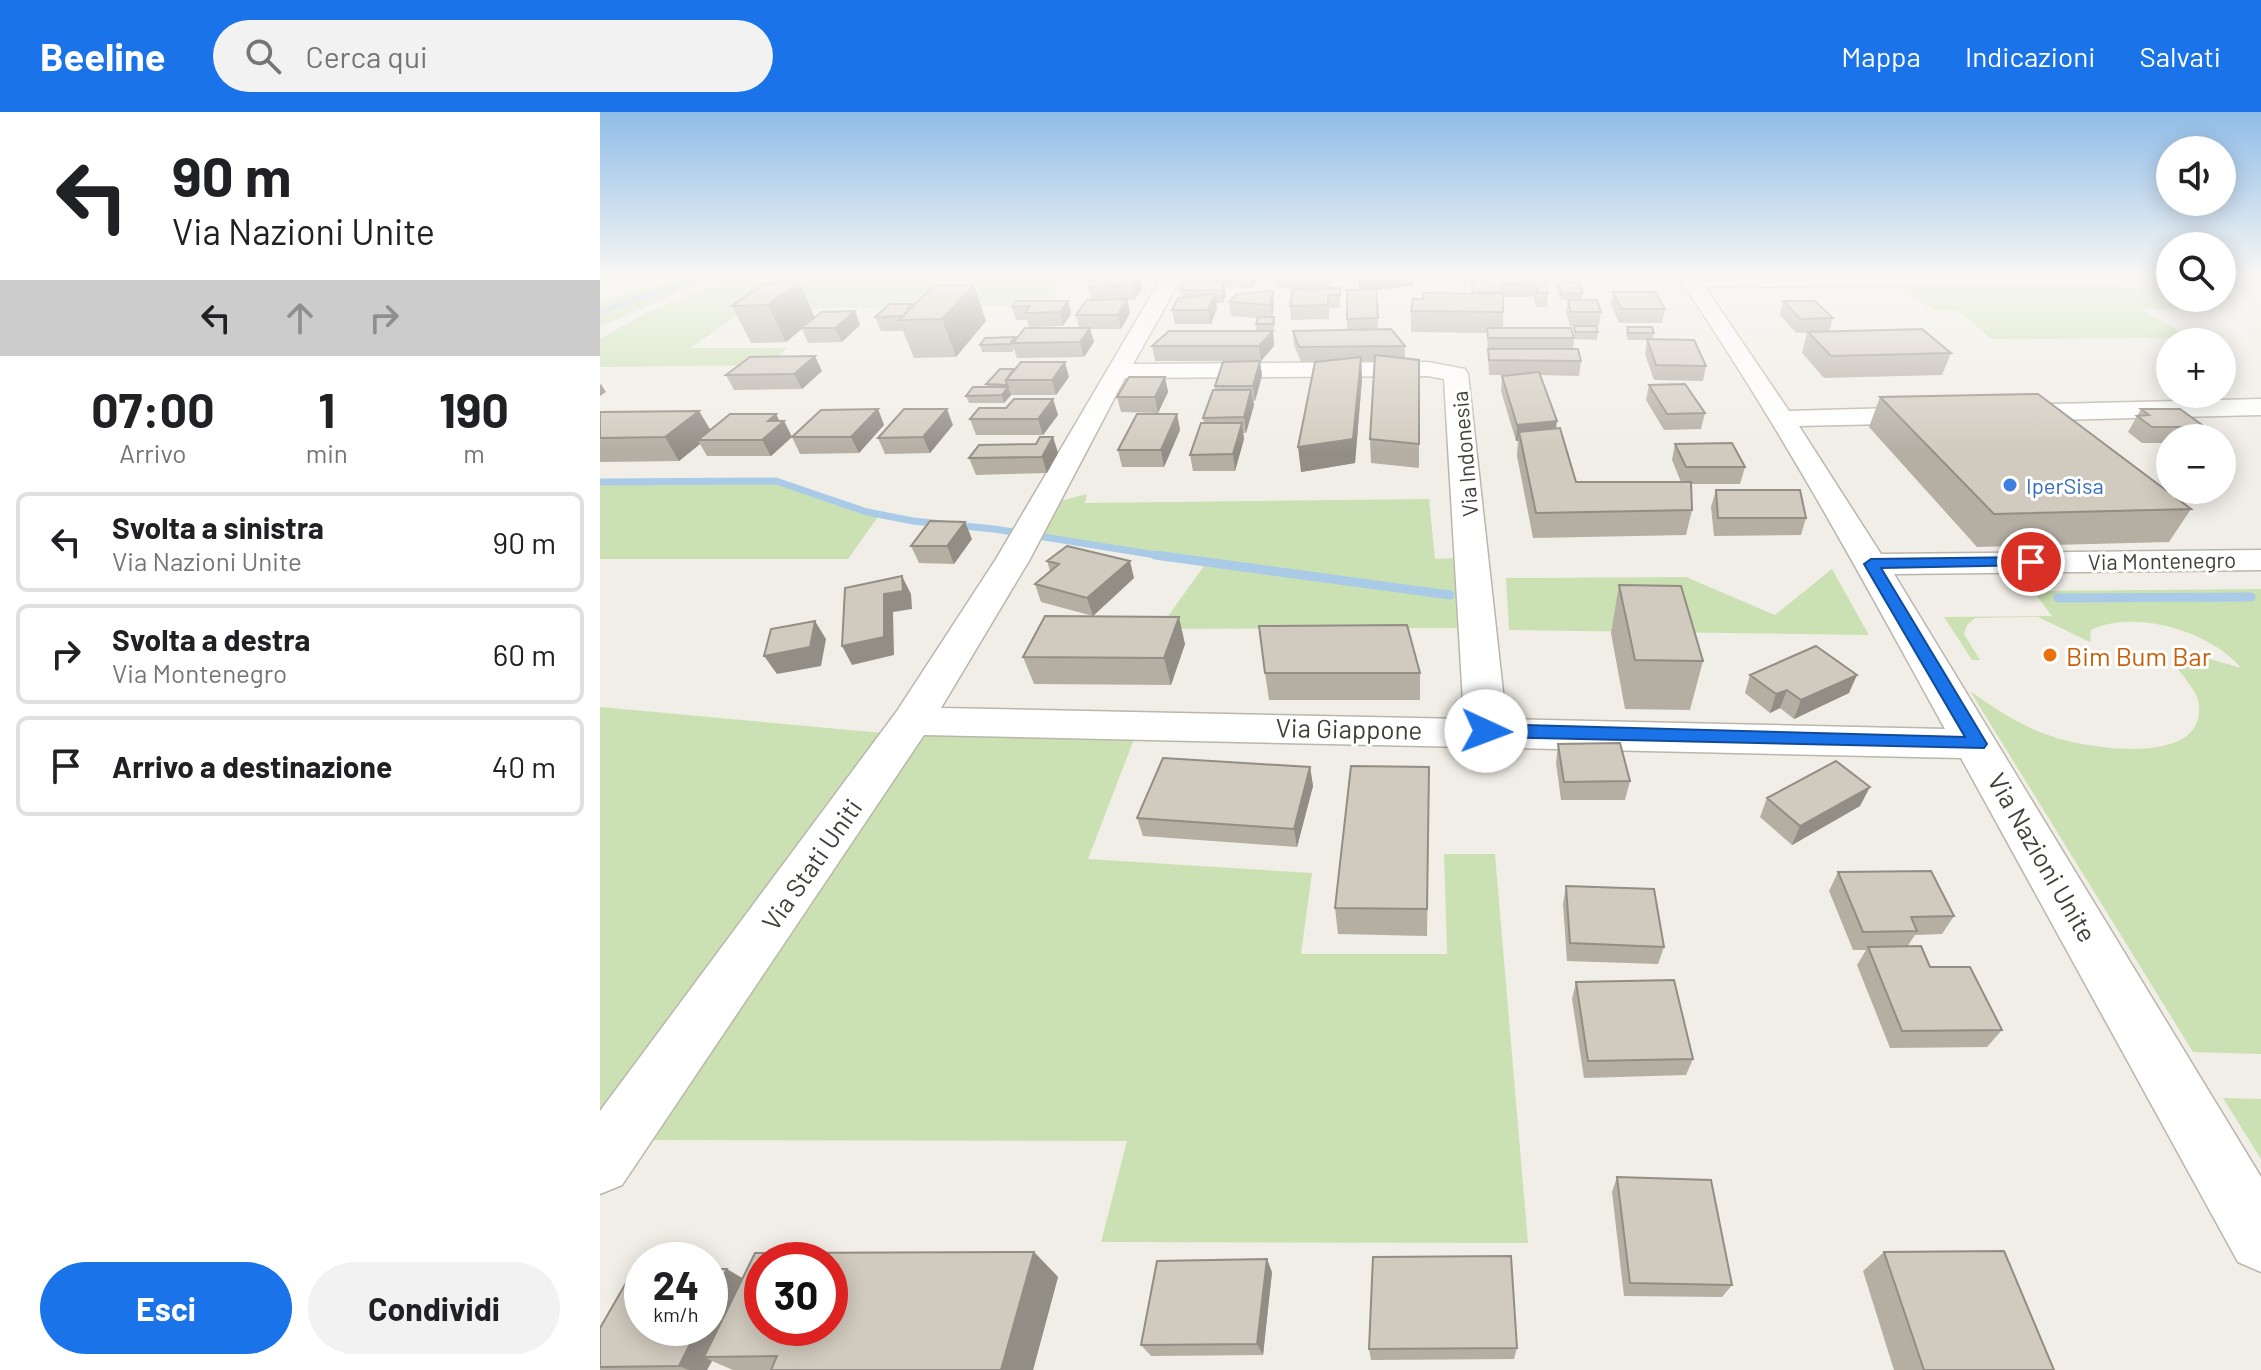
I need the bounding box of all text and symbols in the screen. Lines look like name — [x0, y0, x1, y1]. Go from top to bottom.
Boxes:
search box — [213, 20, 773, 92]
text: Beeline — [40, 33, 165, 79]
icon: search — [241, 34, 285, 78]
text: Cerca qui — [305, 38, 428, 74]
text: Mappa — [1841, 39, 1921, 73]
text: Indicazioni — [1965, 39, 2095, 73]
text: Salvati — [2139, 39, 2221, 73]
map controls — [2156, 136, 2236, 504]
button: sound — [2156, 136, 2236, 216]
text: 90 m — [172, 141, 292, 208]
icon: left — [40, 144, 144, 248]
text: Via Nazioni Unite — [172, 209, 435, 252]
button: search — [2156, 232, 2236, 312]
icon: left — [194, 296, 238, 340]
icon: ahead — [278, 296, 322, 340]
icon: right — [362, 296, 406, 340]
button: + — [2156, 328, 2236, 408]
text: 07:00 — [91, 380, 215, 438]
text: 1 — [318, 380, 335, 438]
text: 190 — [439, 380, 509, 438]
street label: Via Indonesia — [1446, 390, 1482, 518]
button: − — [2156, 424, 2236, 504]
text: Arrivo — [119, 437, 187, 468]
text: min — [306, 437, 348, 468]
text: m — [463, 437, 485, 468]
place label: IperSisa — [2026, 472, 2104, 498]
marker: IperSisa — [2001, 476, 2019, 494]
text: Svolta a sinistra — [112, 509, 324, 545]
icon: left — [44, 520, 88, 564]
text: 90 m — [493, 524, 556, 560]
pin — [1997, 528, 2065, 596]
icon: arrive — [2009, 540, 2053, 584]
text: Via Nazioni Unite — [112, 545, 302, 576]
street label: Via Montenegro — [2088, 546, 2236, 574]
text: Svolta a destra — [112, 621, 310, 657]
icon: right — [44, 632, 88, 676]
text: 60 m — [493, 636, 556, 672]
place label: Bim Bum Bar — [2066, 640, 2212, 671]
marker: Bim Bum Bar — [2041, 646, 2059, 664]
text: Via Montenegro — [112, 657, 287, 688]
position arrow — [1444, 689, 1528, 773]
street label: Via Giappone — [1275, 711, 1423, 745]
icon: arrive — [44, 744, 88, 788]
text: Arrivo a destinazione — [112, 748, 392, 784]
text: 40 m — [492, 748, 556, 784]
street label: Via Nazioni Unite — [1982, 767, 2104, 947]
street label: Via Stati Uniti — [754, 792, 868, 936]
speed limit sign: 30 — [744, 1242, 848, 1346]
text: 24 — [653, 1260, 699, 1308]
button: Esci — [40, 1262, 292, 1354]
button: Condividi — [308, 1262, 560, 1354]
text: km/h — [653, 1302, 699, 1326]

